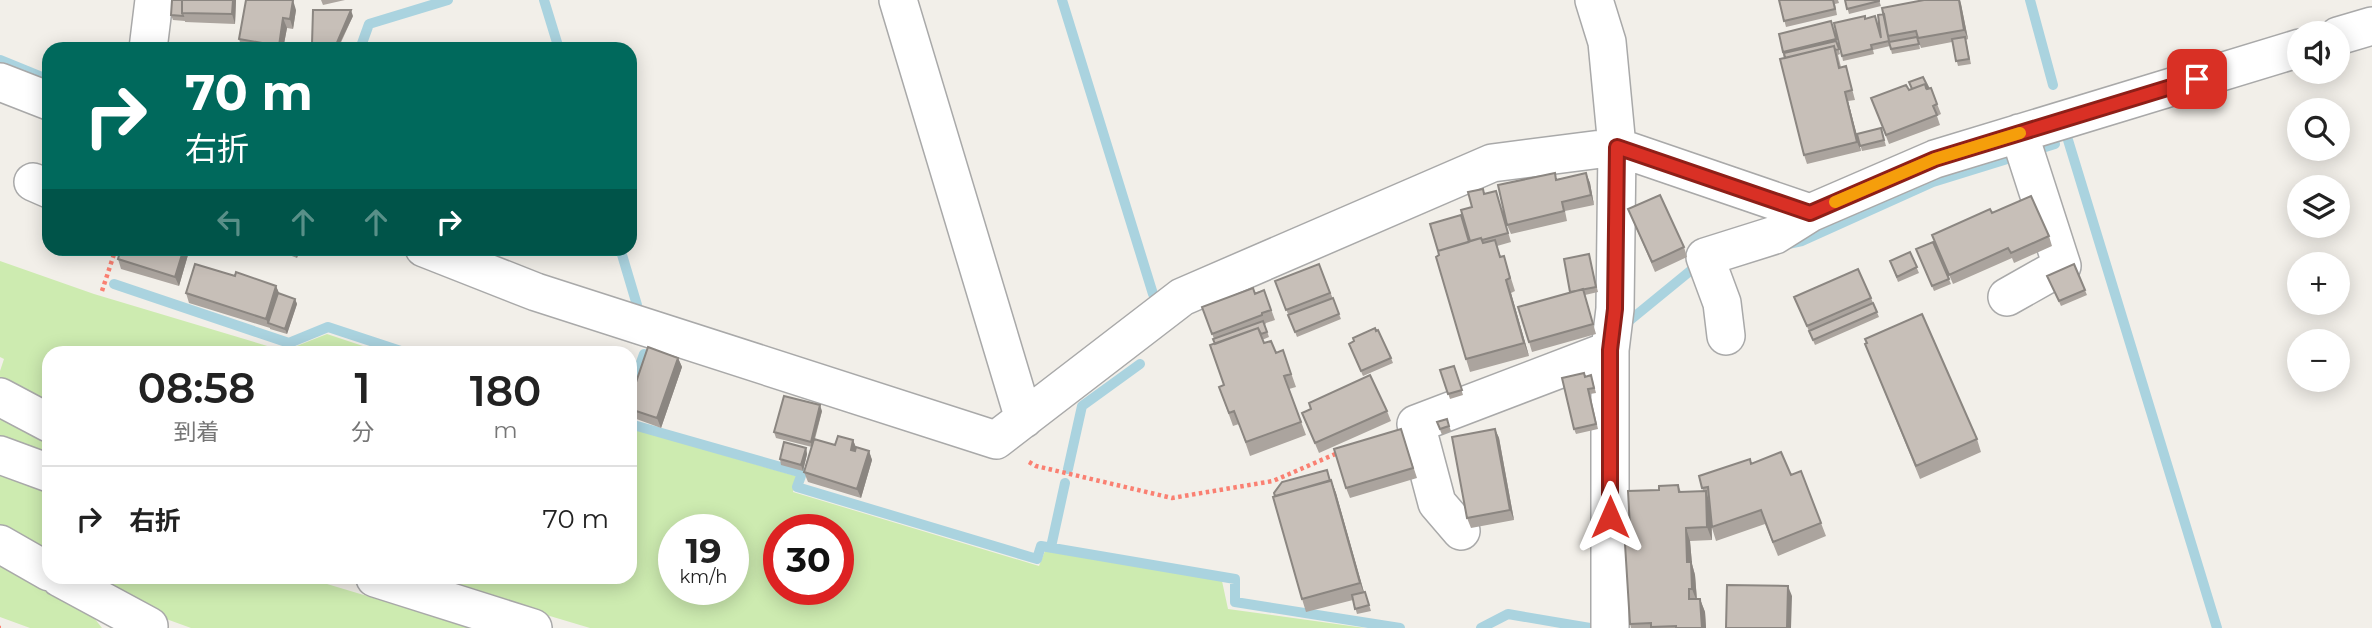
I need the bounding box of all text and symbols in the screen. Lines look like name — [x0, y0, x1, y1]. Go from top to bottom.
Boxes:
map controls — [2287, 21, 2350, 392]
button: sound — [2287, 21, 2350, 84]
pin — [2167, 49, 2227, 109]
icon: arrive — [2178, 60, 2216, 98]
text: 70 m — [185, 63, 313, 122]
icon: right — [70, 70, 161, 161]
button: search — [2287, 98, 2350, 161]
text: 右折 — [185, 129, 249, 168]
button: layers — [2287, 175, 2350, 238]
icon: left — [211, 203, 249, 241]
icon: ahead — [284, 203, 322, 241]
icon: ahead — [357, 203, 395, 241]
icon: right — [430, 203, 468, 241]
button: + — [2287, 252, 2350, 315]
button: − — [2287, 329, 2350, 392]
text: 08:58 — [138, 362, 255, 414]
text: 1 — [355, 362, 371, 414]
text: 180 — [470, 365, 541, 417]
text: m — [493, 416, 518, 444]
text: 到着 — [174, 418, 220, 446]
text: 分 — [351, 418, 374, 446]
position arrow — [1573, 480, 1647, 554]
icon: right — [70, 500, 108, 538]
text: 70 m — [543, 503, 609, 535]
text: 右折 — [129, 505, 181, 537]
speed limit sign: 30 — [763, 514, 854, 605]
text: 19 — [685, 529, 722, 572]
text: km/h — [679, 566, 728, 588]

